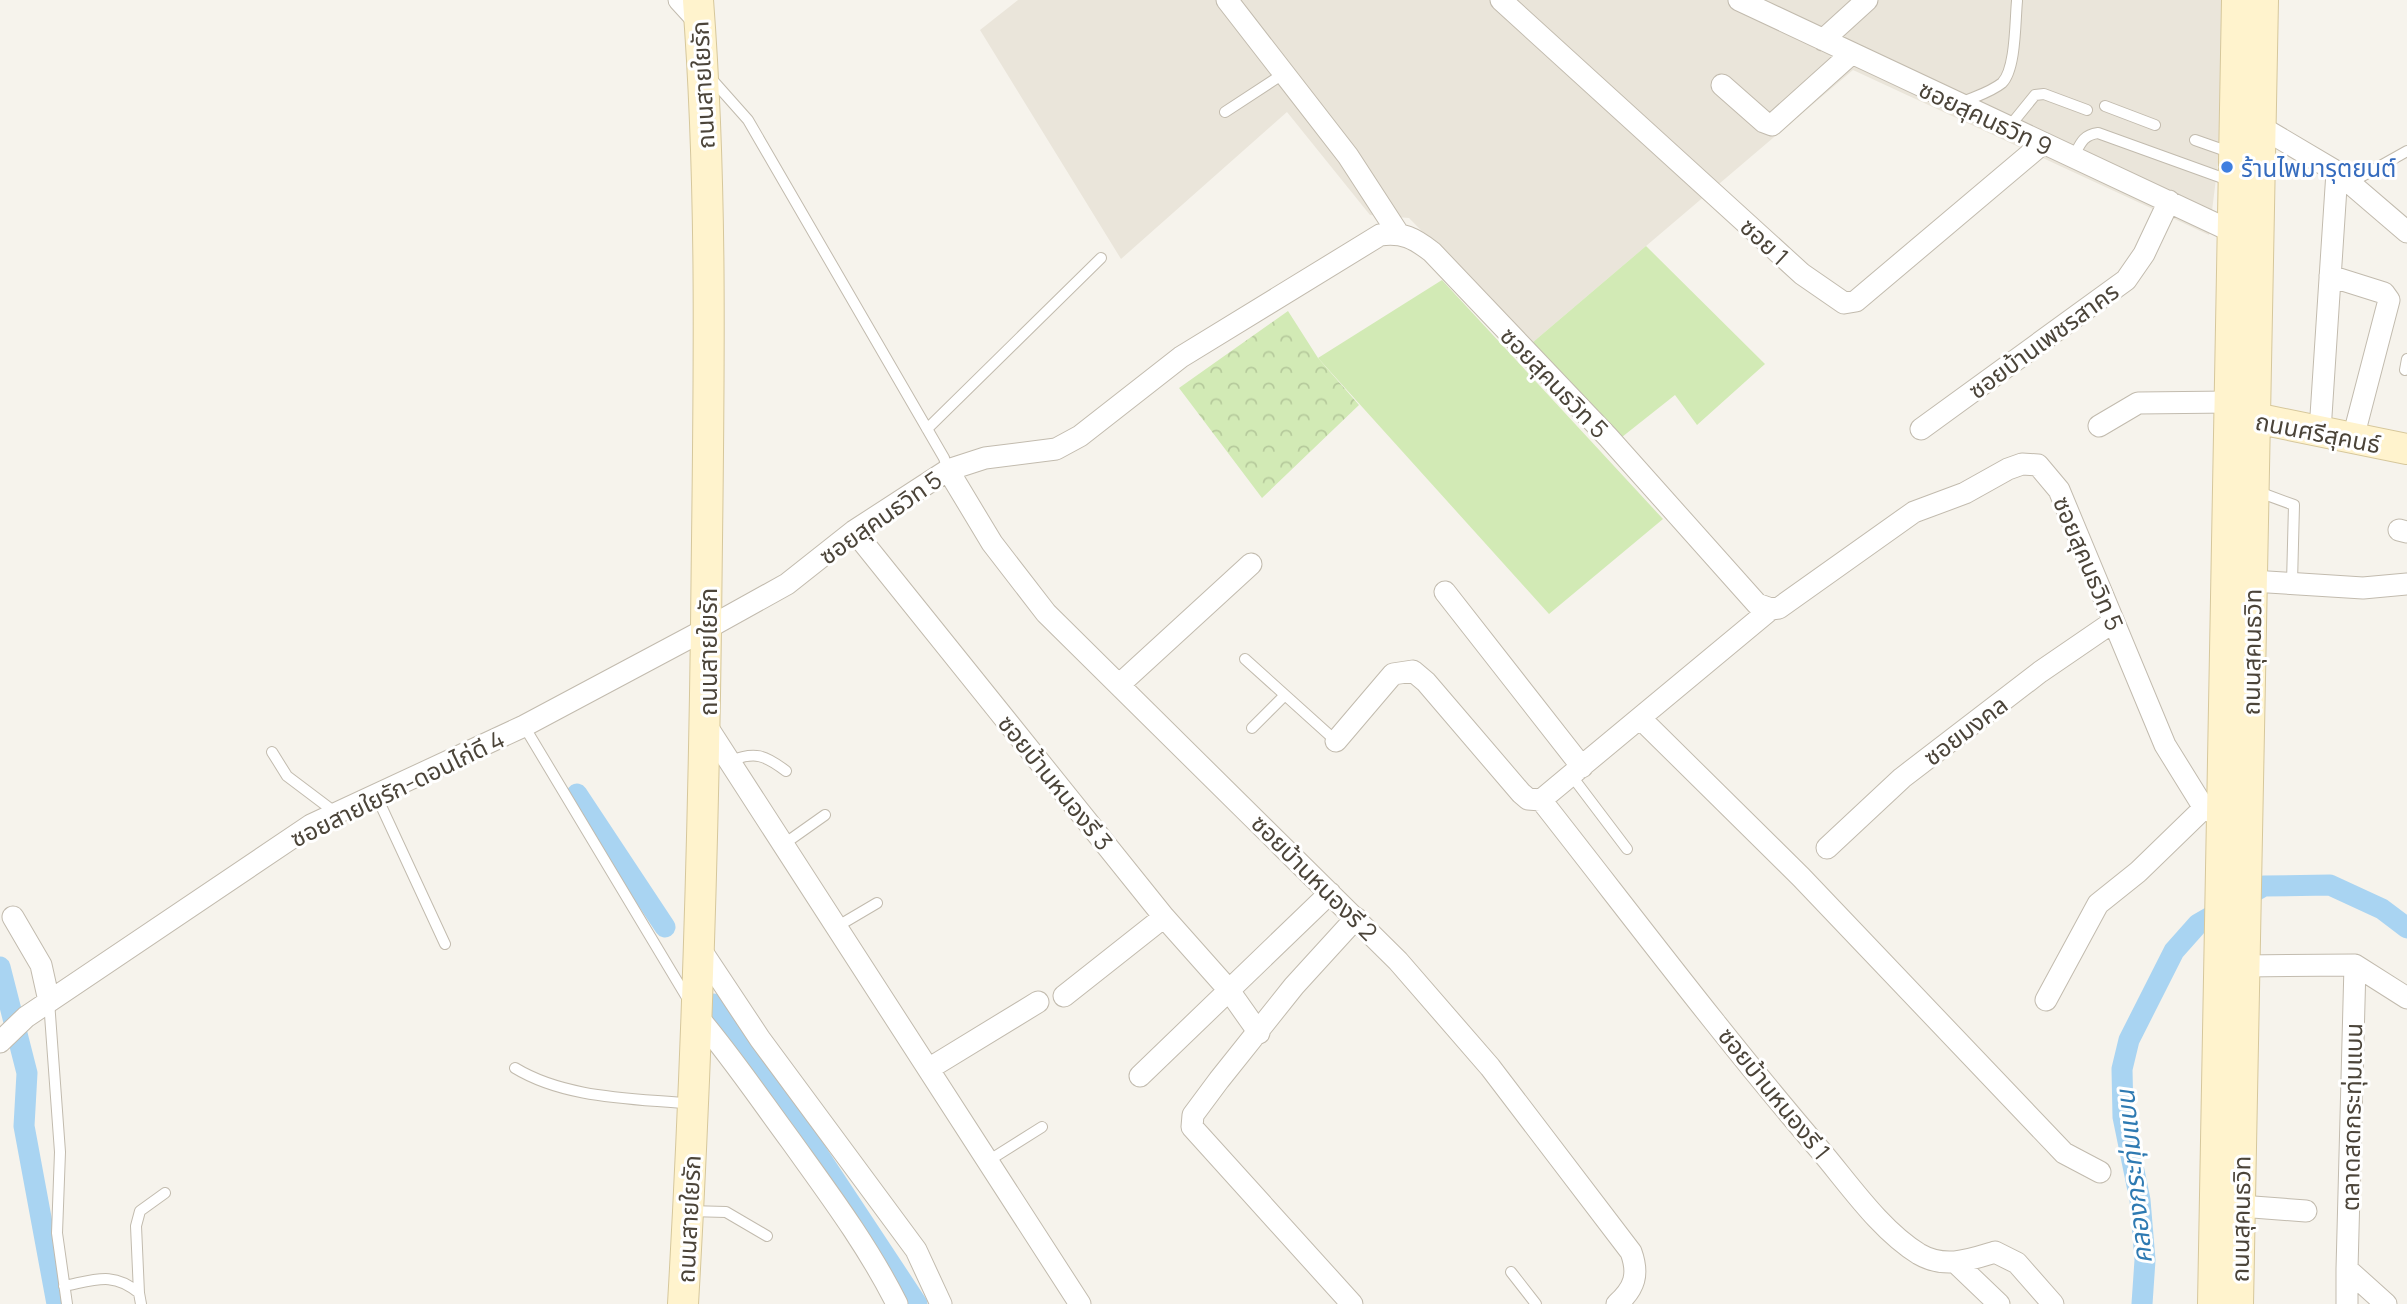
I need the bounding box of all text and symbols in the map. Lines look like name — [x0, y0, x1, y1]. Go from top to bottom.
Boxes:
street label: ถนนสายใยรัก — [682, 20, 722, 150]
street label: ซอยสุคนธวิท 9 — [1914, 72, 2058, 162]
place label: ร้านไพมารุตยนต์ — [2241, 151, 2396, 184]
marker: ร้านไพมารุตยนต์ — [2219, 159, 2235, 175]
street label: ซอย 1 — [1733, 210, 1797, 272]
street label: ซอยบ้านเพชรสาคร — [1961, 274, 2125, 406]
street label: ซอยสุคนธวิท 5 — [1494, 319, 1616, 445]
street label: ถนนศรีสุคนธ์ — [2253, 404, 2384, 460]
street label: ซอยสุคนธวิท 5 — [812, 463, 948, 571]
street label: ซอยสุคนธวิท 5 — [2046, 491, 2132, 635]
street label: ถนนสายใยรัก — [691, 588, 724, 716]
street label: ถนนสุคนธวิท — [2233, 588, 2269, 716]
street label: ซอยมงคล — [1916, 687, 2014, 773]
street label: ซอยบ้านหนองรี 3 — [991, 707, 1121, 857]
street label: ซอยสายใยรัก-ดอนไก่ดี 4 — [284, 722, 510, 854]
street label: ซอยบ้านหนองรี 2 — [1245, 807, 1385, 947]
street label: ซอยบ้านหนองรี 1 — [1711, 1020, 1839, 1166]
street label: ตลาดสดกระทุ่มแบน — [2333, 1023, 2369, 1211]
water label: คลองกระทุ่มแบน — [2106, 1086, 2160, 1266]
street label: ถนนสายใยรัก — [668, 1154, 708, 1284]
street label: ถนนสุคนธวิท — [2222, 1155, 2258, 1283]

